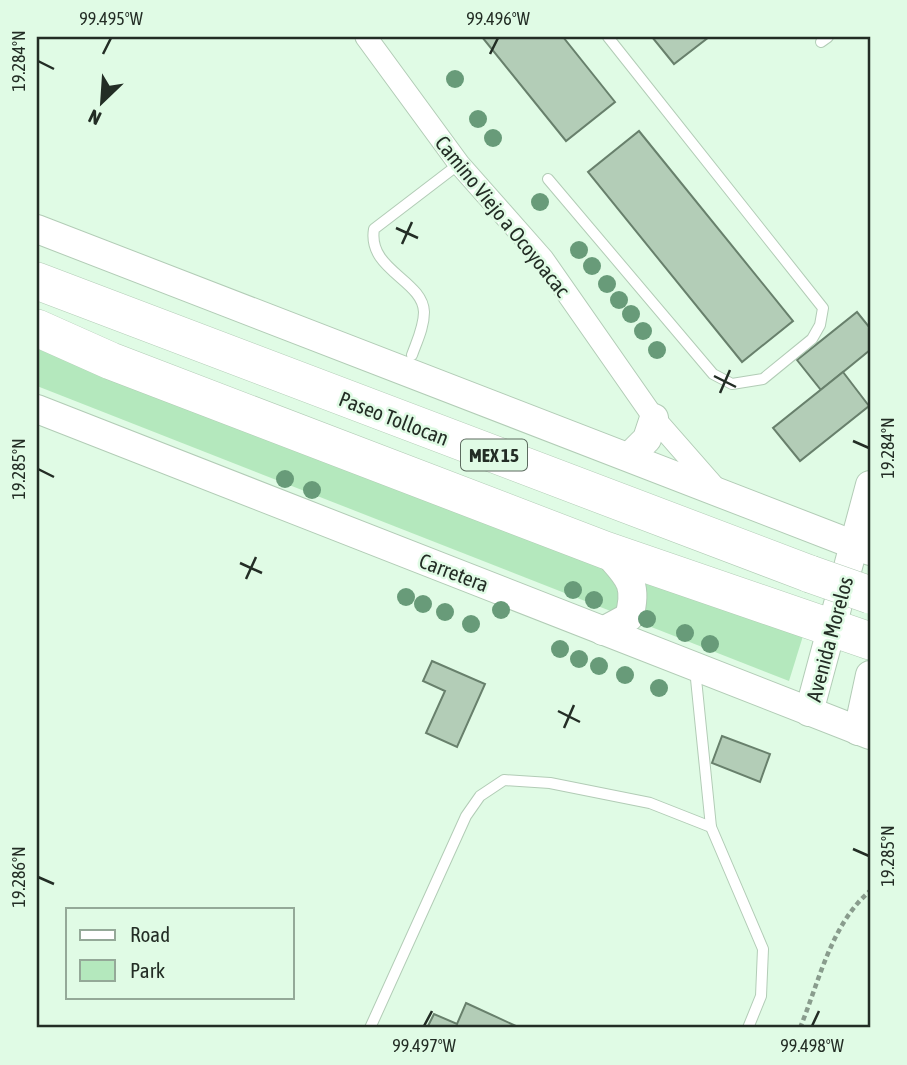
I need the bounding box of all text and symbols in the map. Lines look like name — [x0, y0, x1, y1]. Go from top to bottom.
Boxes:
text: 99.495°W — [79, 8, 143, 29]
text: 99.496°W — [466, 8, 530, 29]
text: 19.284°N — [8, 30, 29, 92]
north arrow — [66, 66, 136, 136]
text: N — [85, 105, 105, 130]
street label: Camino Viejo a Ocoyoacac — [431, 131, 575, 301]
street label: Paseo Tollocan — [336, 386, 452, 450]
text: 19.284°N — [877, 417, 898, 479]
text: 19.285°N — [8, 438, 29, 500]
road number: MEX 15 — [461, 440, 527, 470]
street label: Carretera — [416, 548, 492, 596]
street label: Avenida Morelos — [801, 574, 857, 704]
text: 19.285°N — [877, 825, 898, 887]
text: 19.286°N — [8, 846, 29, 908]
legend — [66, 908, 294, 998]
text: Road — [130, 922, 170, 946]
text: Park — [130, 958, 165, 982]
text: 99.497°W — [392, 1035, 456, 1056]
text: 99.498°W — [780, 1035, 844, 1056]

